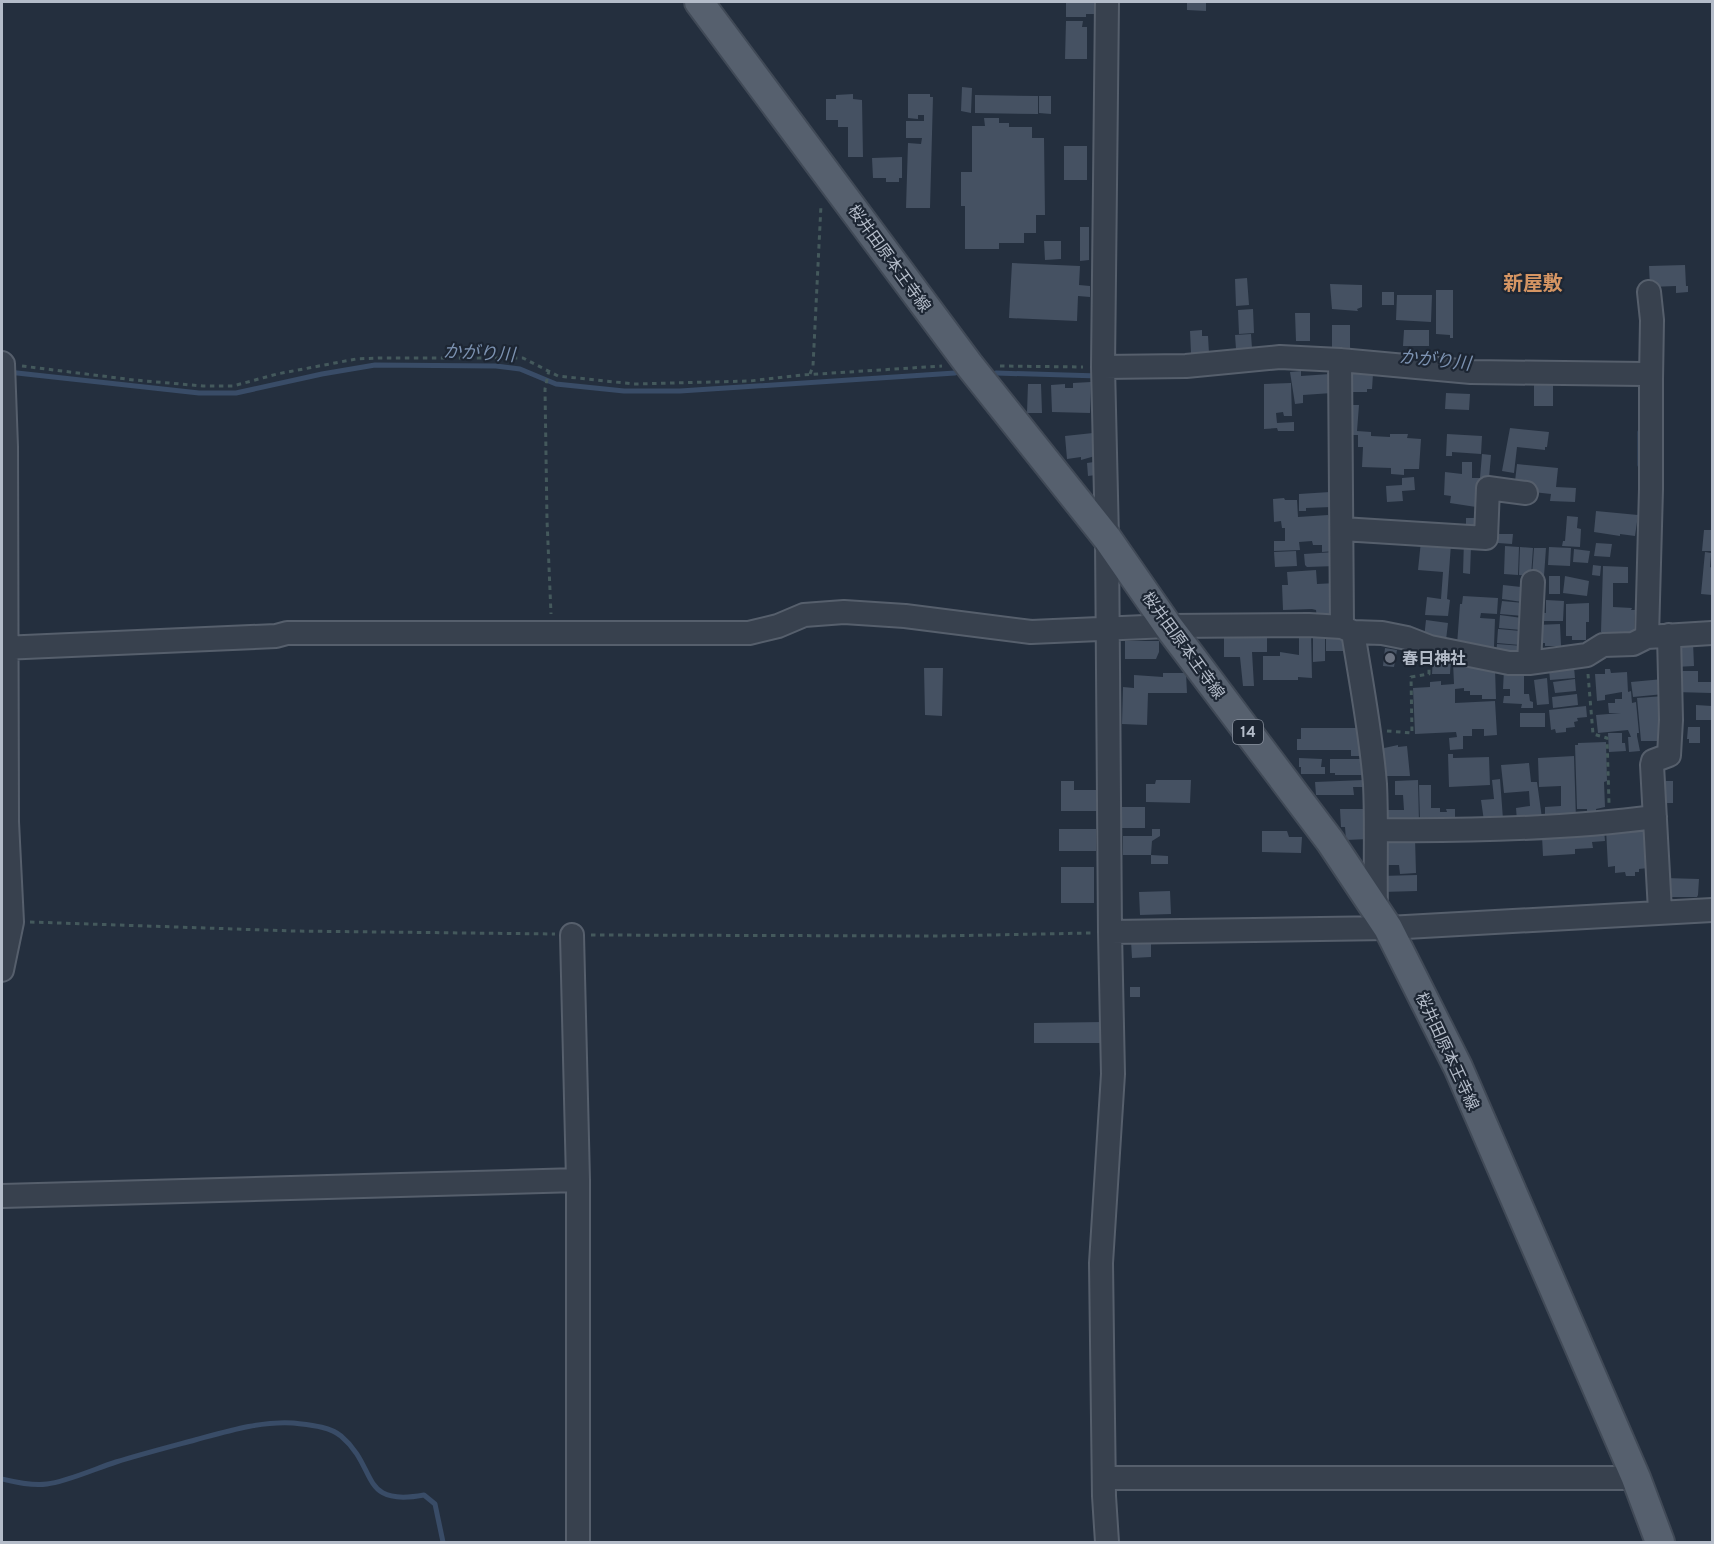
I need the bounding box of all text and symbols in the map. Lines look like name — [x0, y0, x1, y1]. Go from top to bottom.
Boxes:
street label: 桜井田原本王寺線 — [843, 202, 934, 317]
district label: 新屋敷 — [1503, 272, 1563, 298]
water label: かがり川 — [442, 341, 517, 368]
water label: かがり川 — [1398, 346, 1474, 377]
street label: 桜井田原本王寺線 — [1137, 589, 1228, 704]
place label: 春日神社 — [1402, 649, 1466, 670]
marker: 春日神社 — [1383, 651, 1397, 665]
road number: 14 — [1233, 720, 1263, 744]
street label: 桜井田原本王寺線 — [1410, 990, 1482, 1114]

